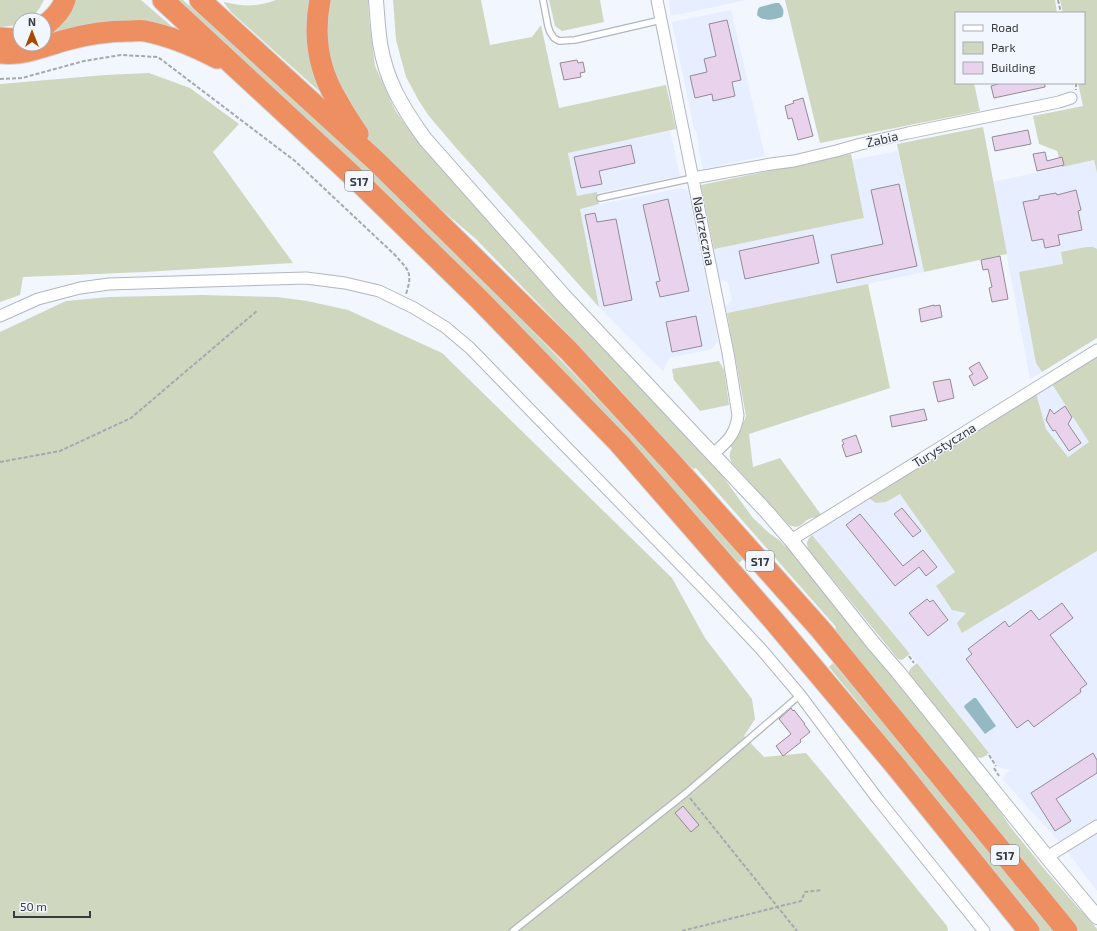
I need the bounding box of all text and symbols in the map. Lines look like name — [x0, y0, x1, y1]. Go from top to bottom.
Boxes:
north arrow — [12, 12, 52, 52]
legend — [955, 12, 1085, 84]
text: N — [28, 15, 36, 28]
text: Road — [991, 20, 1019, 34]
text: Park — [991, 40, 1016, 54]
text: Building — [991, 60, 1036, 74]
street label: Żabia — [864, 128, 900, 150]
road number: S17 — [345, 171, 373, 191]
street label: Nadrzeczna — [689, 195, 719, 267]
street label: Turystyczna — [909, 419, 979, 471]
road number: S17 — [746, 551, 774, 571]
road number: S17 — [991, 845, 1019, 865]
scale bar — [14, 893, 90, 919]
text: 50 m — [20, 899, 47, 913]

